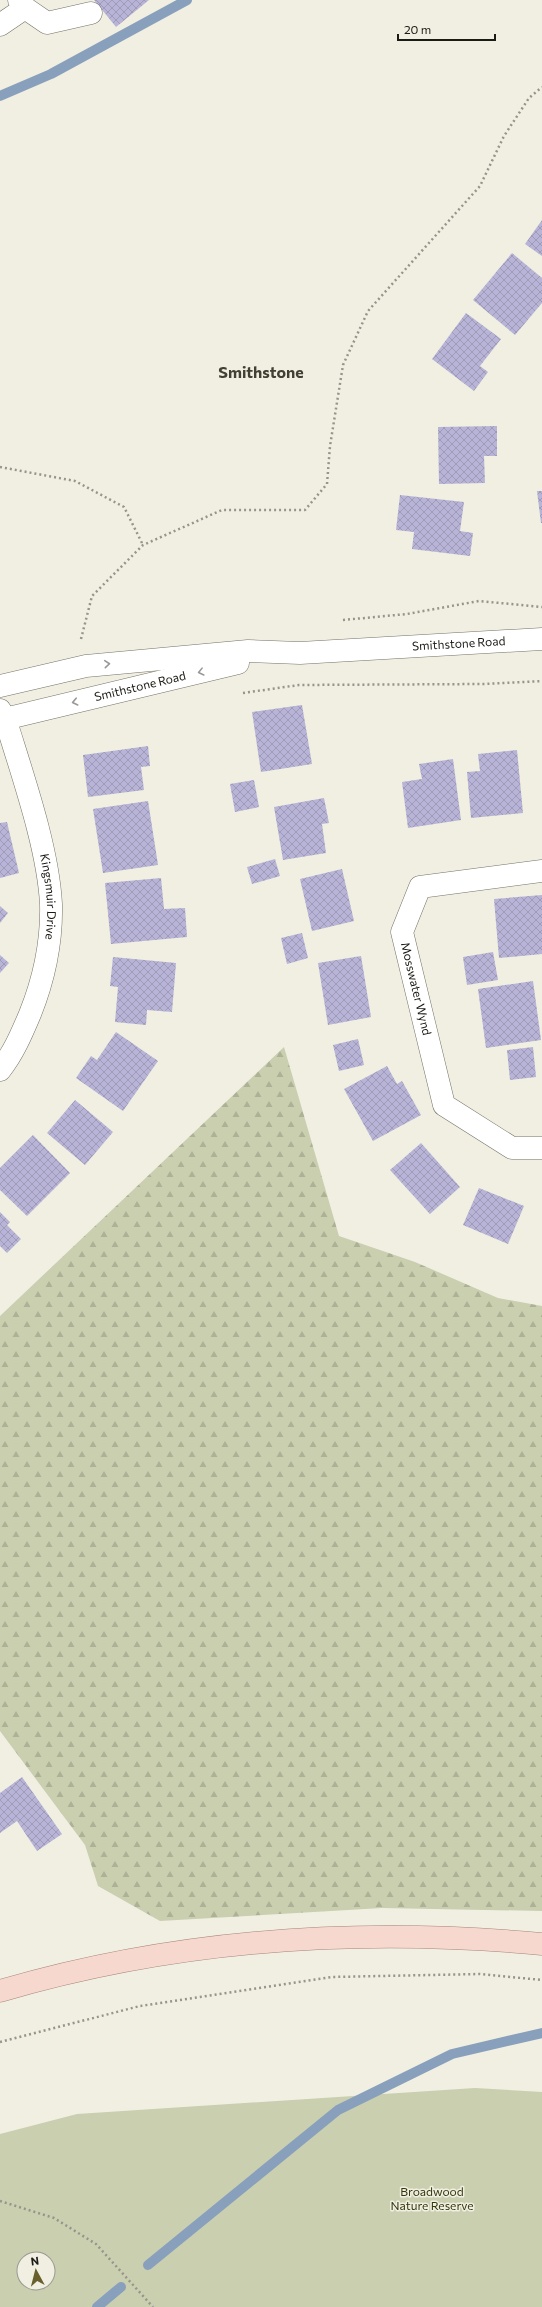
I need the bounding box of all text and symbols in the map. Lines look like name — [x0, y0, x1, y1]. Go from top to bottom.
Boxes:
scale bar — [398, 16, 495, 42]
text: 20 m — [404, 22, 431, 36]
district label: Smithstone — [218, 362, 304, 381]
street label: Smithstone Road — [412, 633, 506, 653]
one-way arrow — [103, 660, 110, 669]
one-way arrow — [198, 667, 204, 675]
street label: Smithstone Road — [93, 668, 187, 703]
one-way arrow — [71, 697, 78, 705]
street label: Kingsmuir Drive — [38, 852, 59, 941]
street label: Mosswater Wynd — [399, 941, 435, 1037]
park label: Broadwood Nature Reserve — [391, 2184, 474, 2212]
north arrow — [16, 2251, 56, 2291]
text: N — [30, 2254, 40, 2268]

